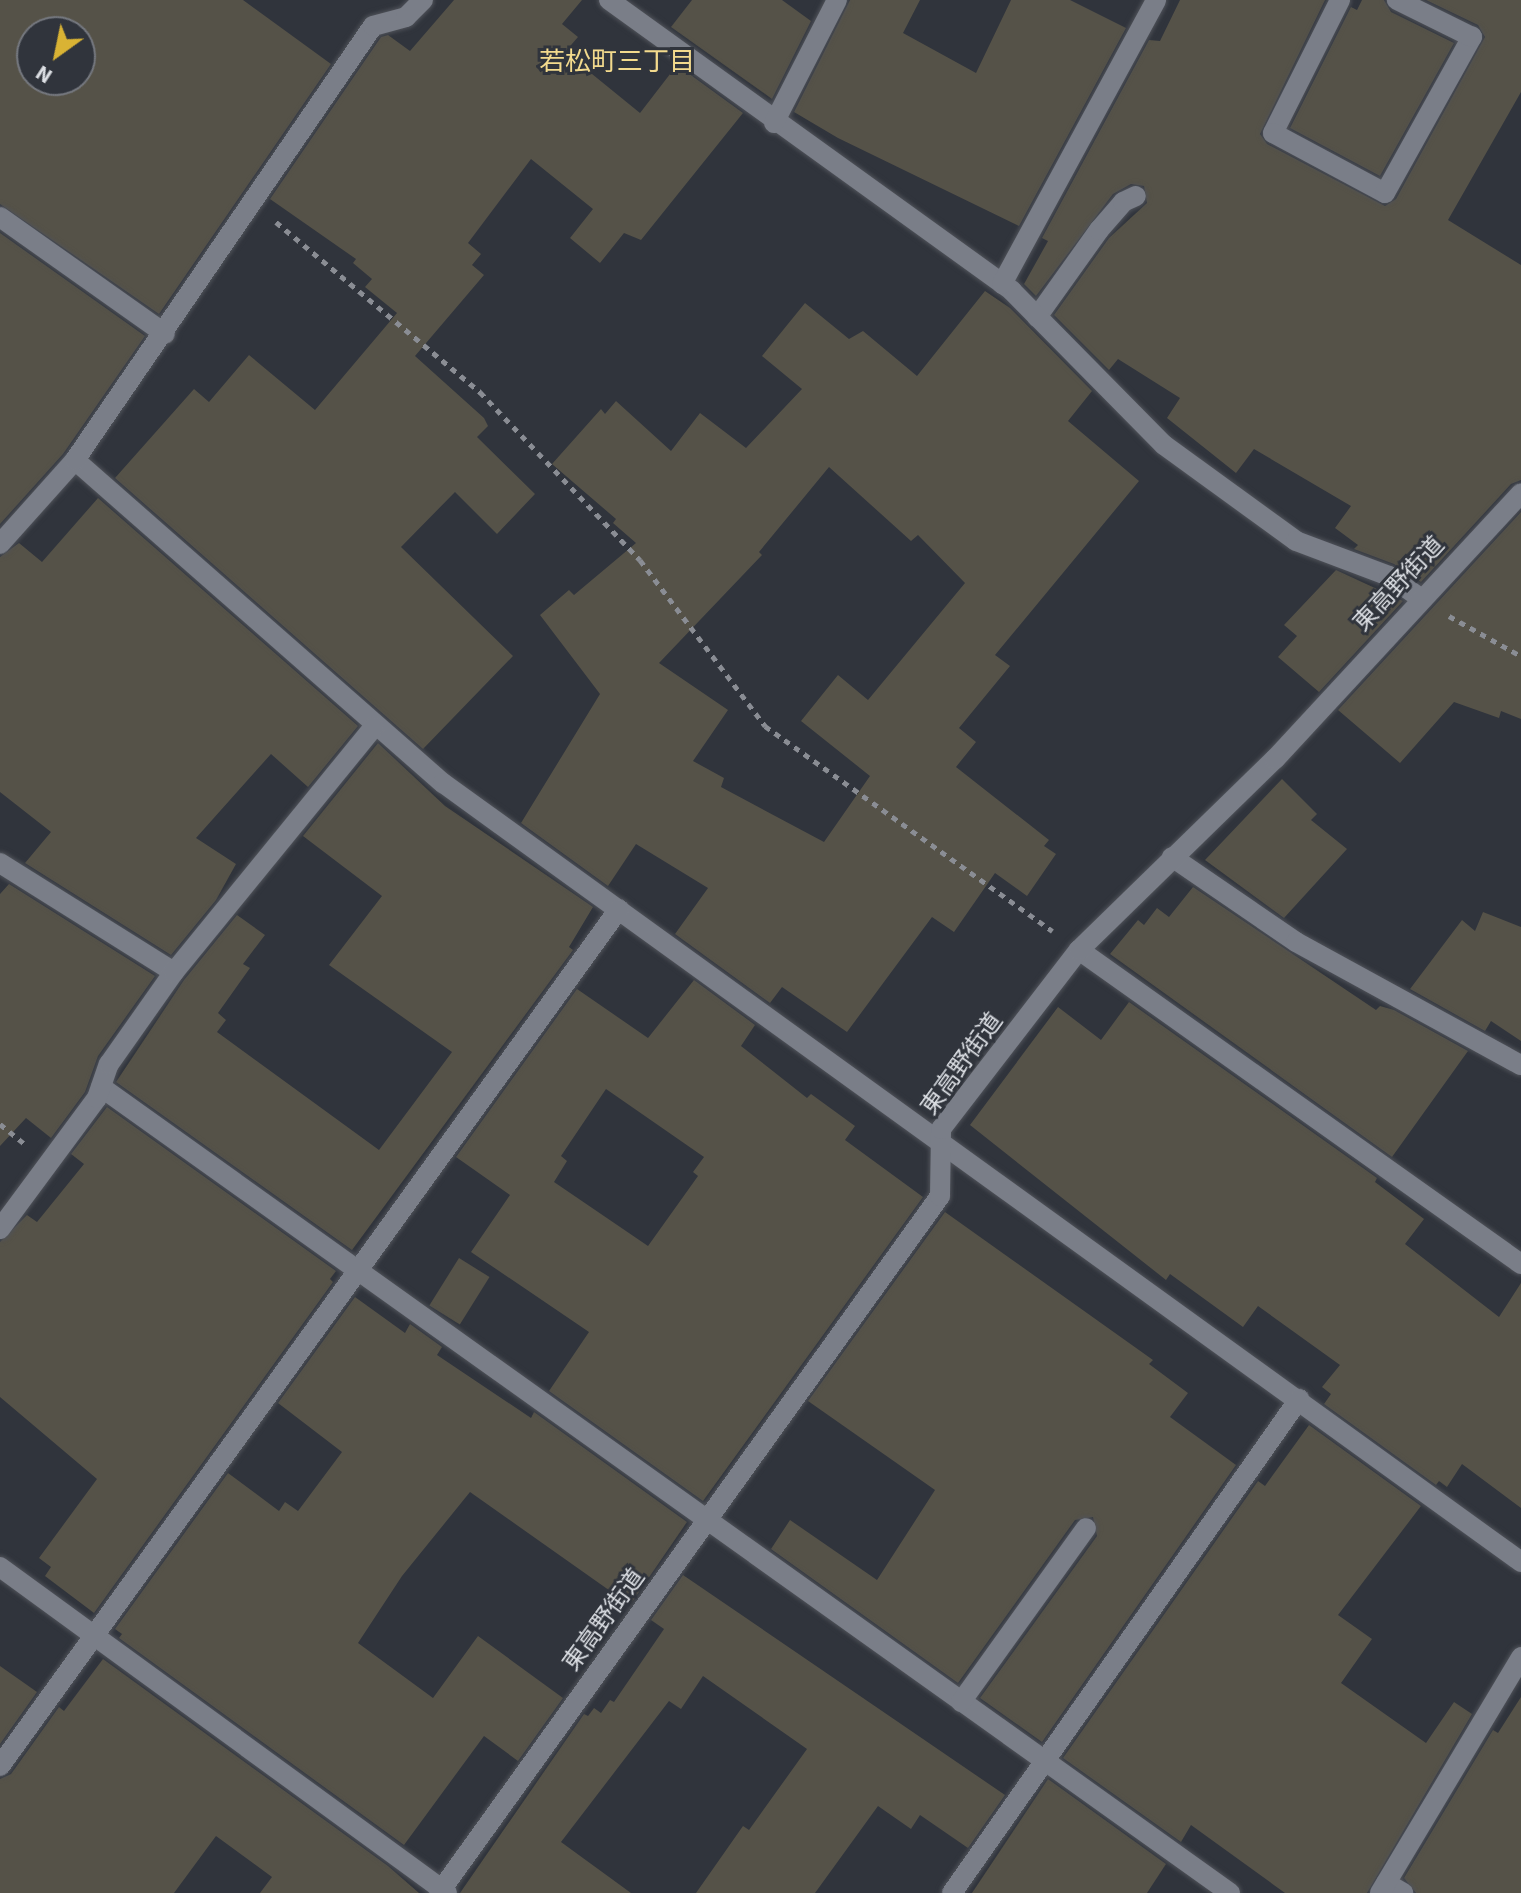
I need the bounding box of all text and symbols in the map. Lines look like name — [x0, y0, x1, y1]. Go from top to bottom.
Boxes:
north arrow — [16, 16, 96, 96]
district label: 若松町三丁目 — [539, 46, 695, 78]
text: N — [29, 57, 59, 92]
street label: 東高野街道 — [1348, 530, 1450, 638]
street label: 東高野街道 — [915, 1007, 1009, 1121]
street label: 東高野街道 — [557, 1563, 651, 1677]

